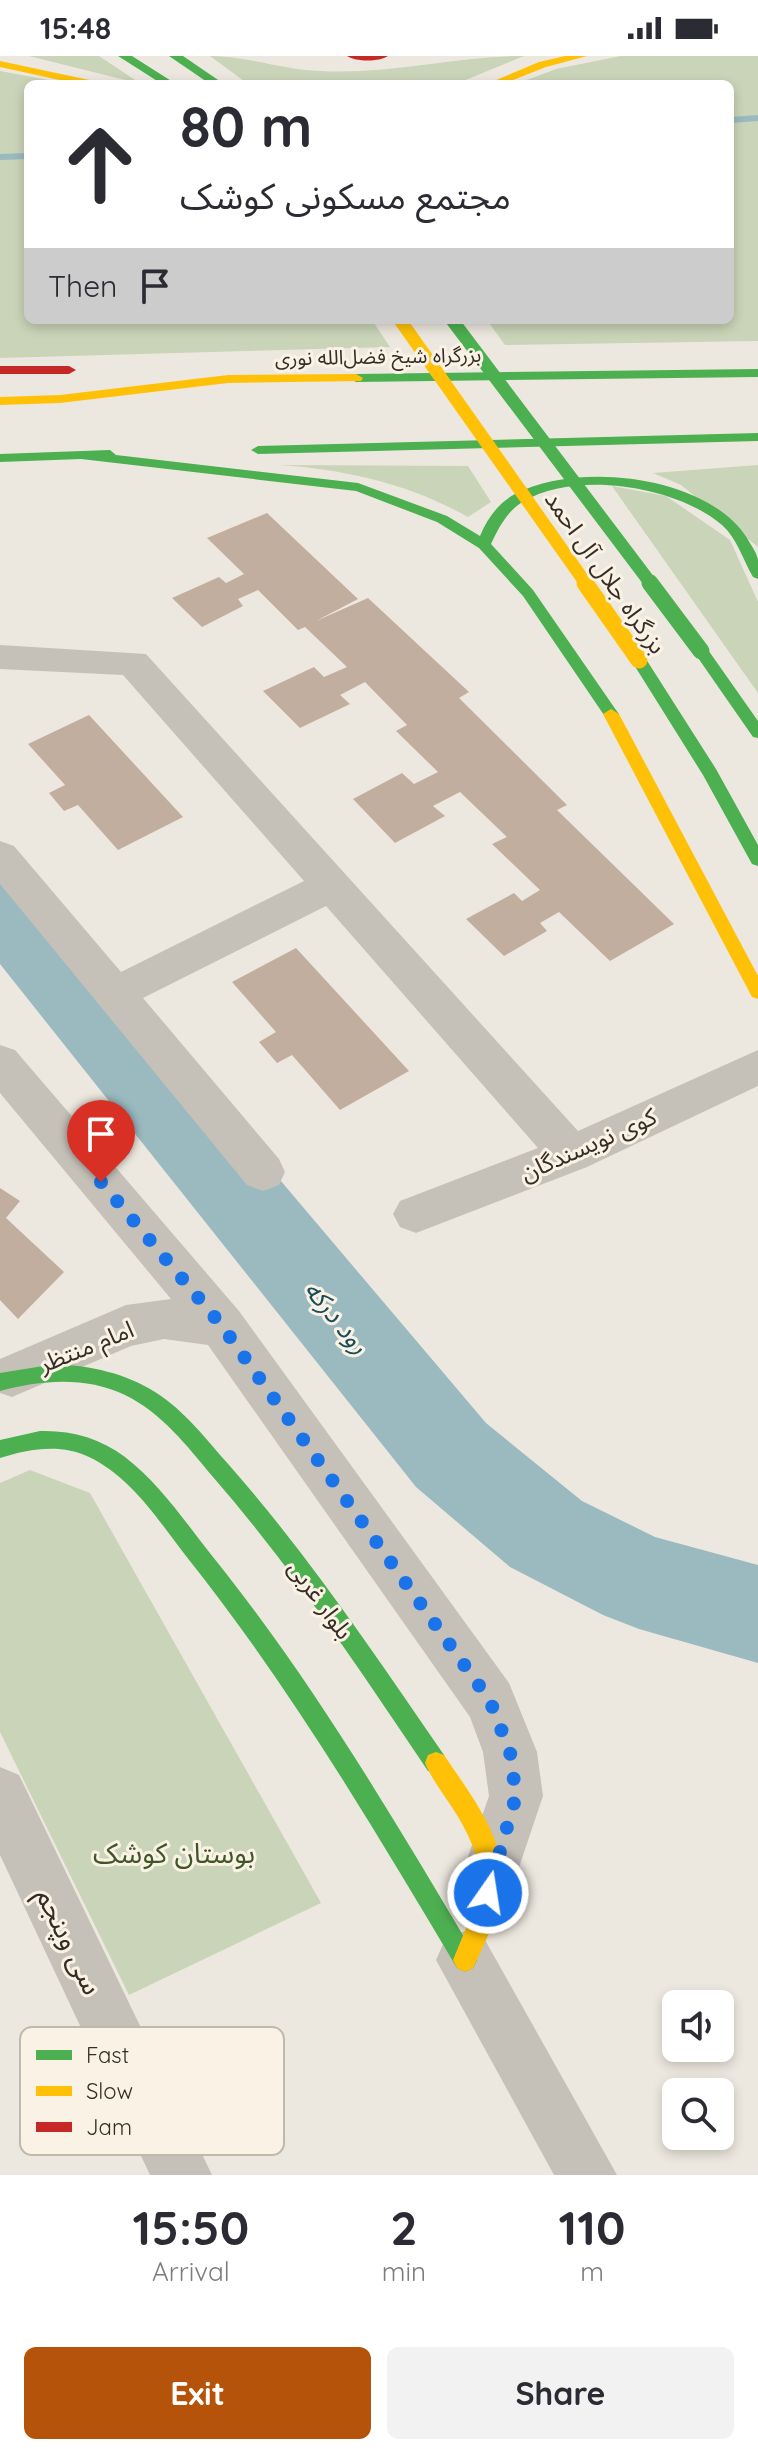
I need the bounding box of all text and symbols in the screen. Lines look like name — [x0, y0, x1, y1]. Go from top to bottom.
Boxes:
text: 15:48 — [40, 9, 111, 47]
text: 80 m — [180, 91, 312, 161]
icon: ahead — [48, 112, 152, 216]
text: مجتمع مسکونی کوشک — [180, 173, 511, 218]
icon: arrive — [133, 264, 177, 308]
text: Then — [48, 267, 117, 305]
street label: بزرگراه شیخ فضل‌الله نوری — [275, 342, 481, 373]
street label: بزرگراه جلال آل احمد — [539, 485, 673, 659]
pin — [67, 1100, 135, 1182]
street label: کوی نویسندگان — [515, 1100, 662, 1187]
icon: arrive — [79, 1112, 123, 1156]
water label: رود درکه — [297, 1274, 377, 1360]
street label: امام منتظر — [33, 1313, 139, 1383]
street label: بلوار غربی — [282, 1553, 360, 1645]
park label: بوستان کوشک — [93, 1835, 255, 1870]
position arrow — [446, 1851, 530, 1935]
street label: سی وپنجم — [25, 1882, 111, 2002]
map controls — [662, 1990, 734, 2150]
button: sound — [662, 1990, 734, 2062]
legend — [20, 2027, 284, 2155]
text: Fast — [86, 2041, 129, 2069]
text: Slow — [86, 2077, 133, 2105]
button: search — [662, 2078, 734, 2150]
text: Jam — [86, 2113, 132, 2141]
text: 15:50 — [133, 2197, 249, 2257]
text: 2 — [390, 2197, 418, 2257]
text: 110 — [559, 2197, 625, 2257]
text: Arrival — [152, 2255, 230, 2288]
text: min — [382, 2255, 426, 2288]
text: m — [580, 2255, 604, 2288]
button: Exit — [24, 2347, 371, 2439]
button: Share — [387, 2347, 734, 2439]

